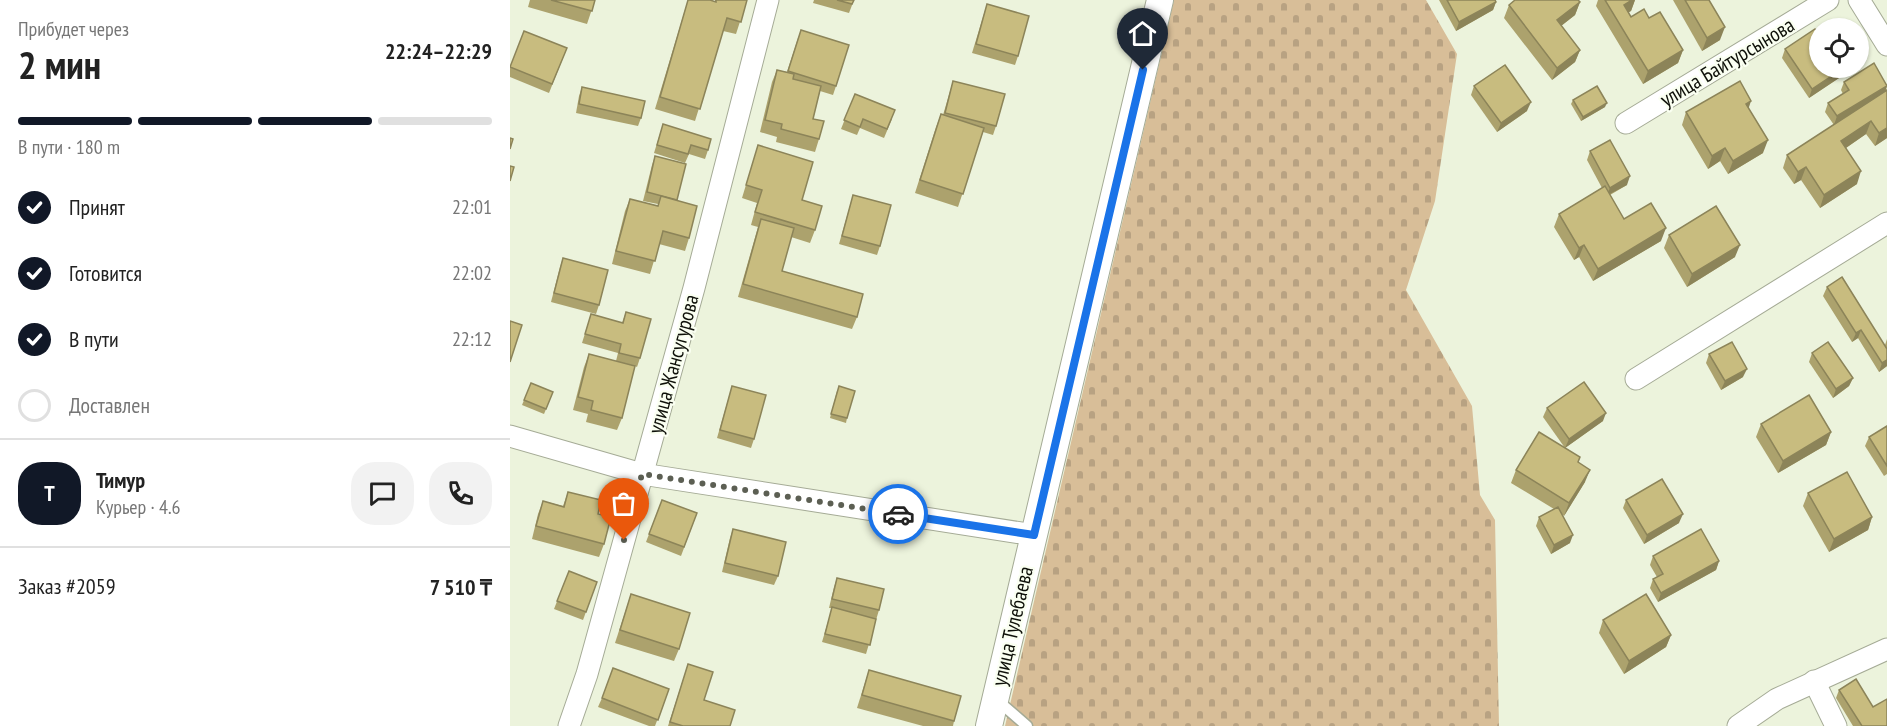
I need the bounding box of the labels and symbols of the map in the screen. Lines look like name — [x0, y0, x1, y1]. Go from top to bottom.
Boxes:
pin — [1117, 8, 1168, 70]
street label: улица Байтурсынова — [1655, 11, 1799, 113]
street label: улица Жансугурова — [641, 291, 705, 437]
pin — [598, 478, 649, 540]
courier — [868, 484, 928, 544]
street label: улица Тулебаева — [985, 563, 1039, 689]

